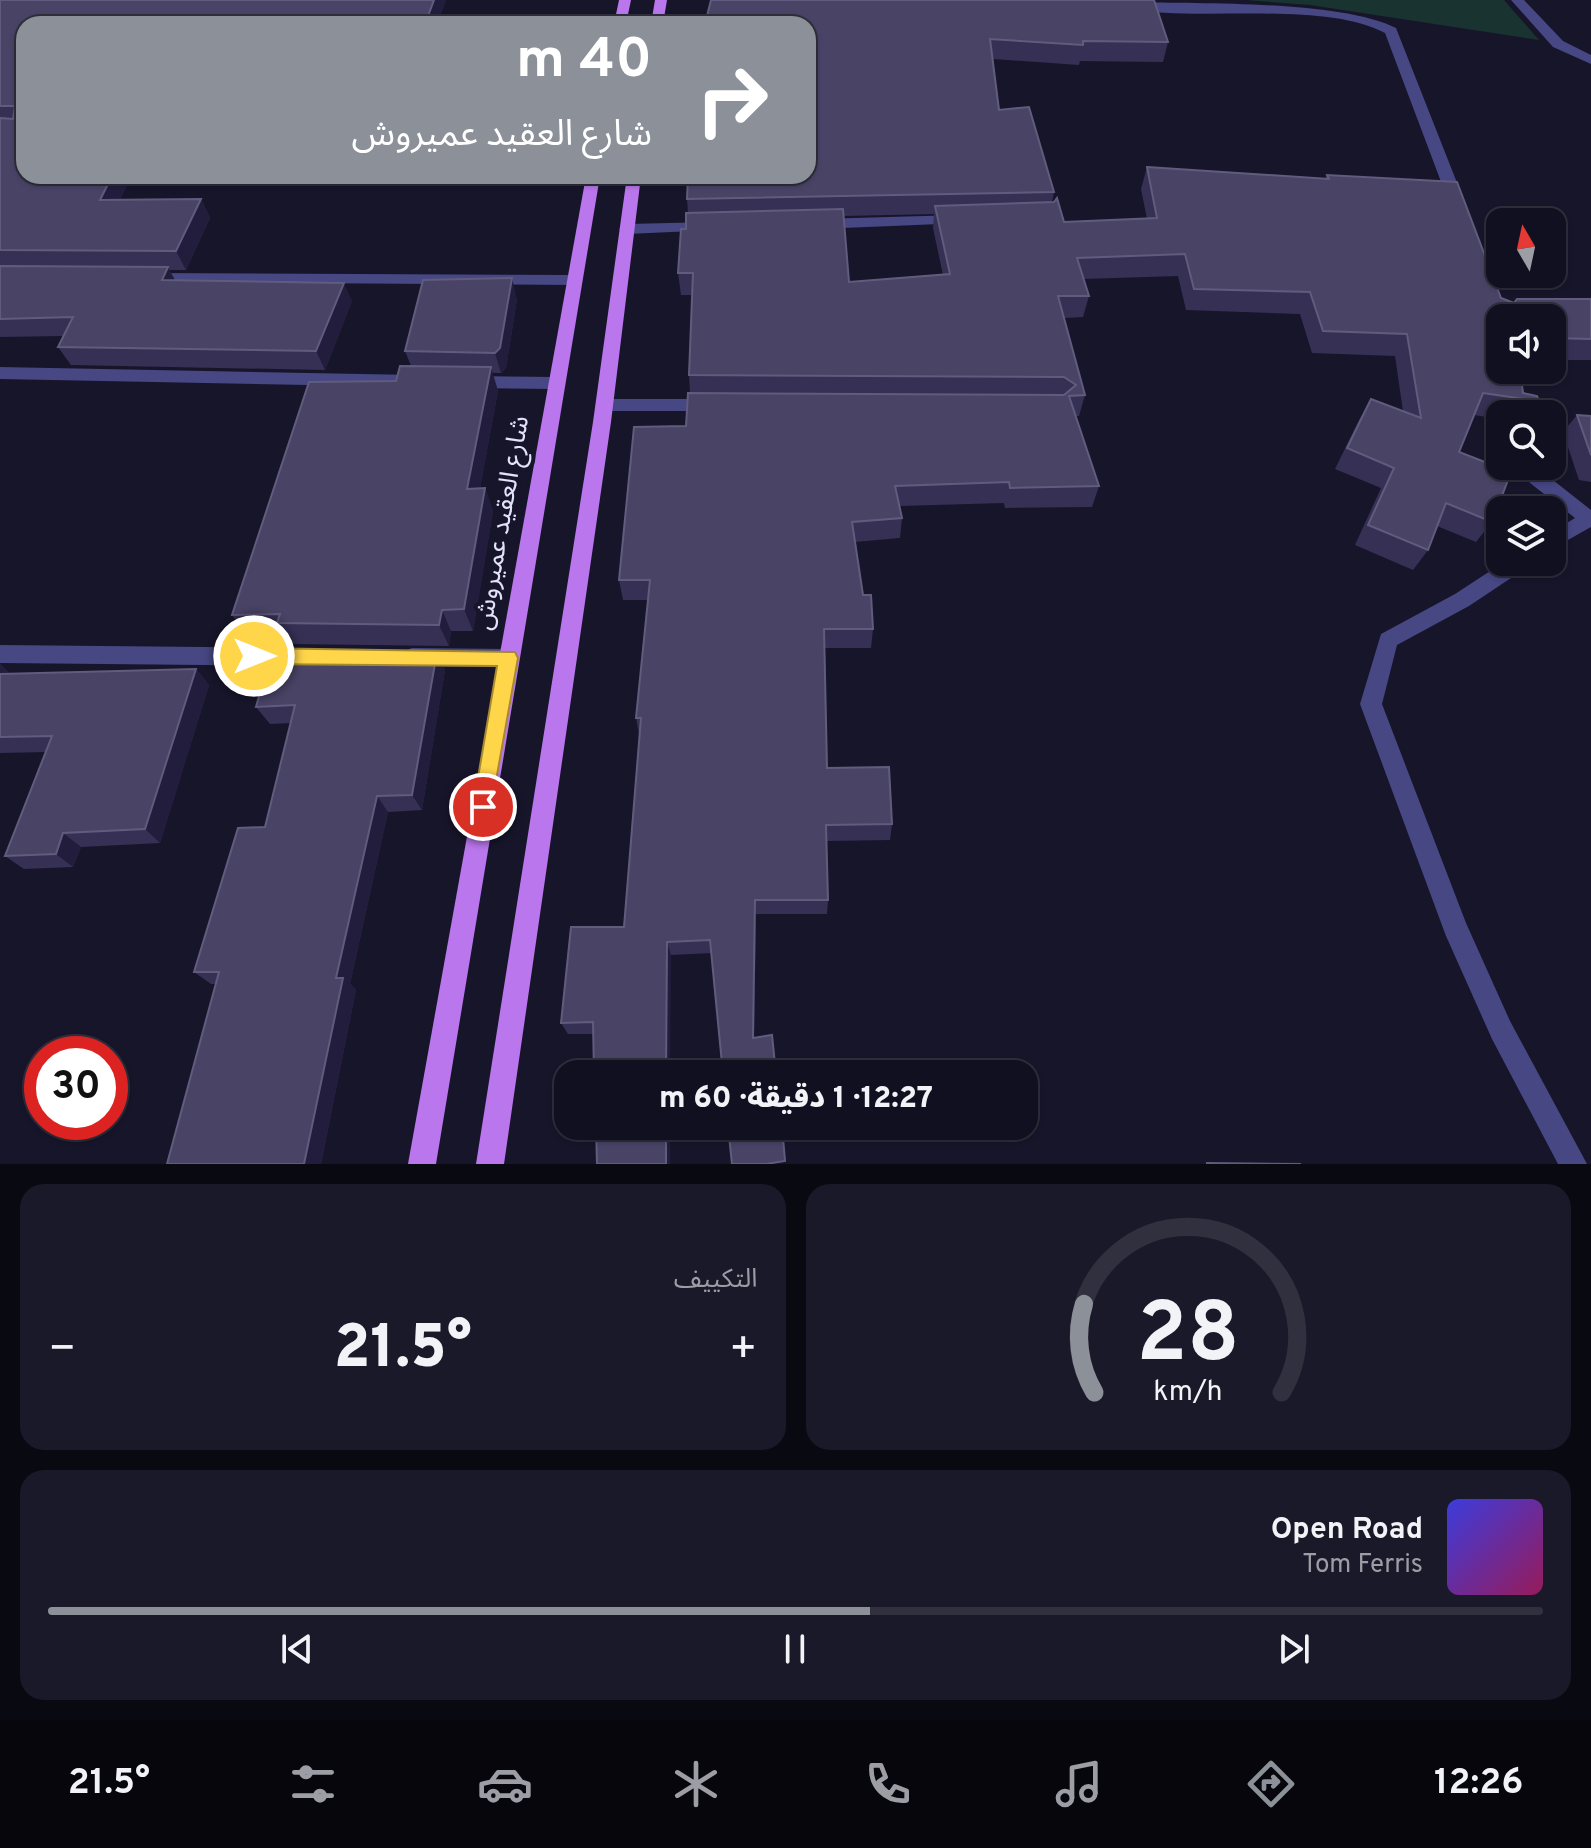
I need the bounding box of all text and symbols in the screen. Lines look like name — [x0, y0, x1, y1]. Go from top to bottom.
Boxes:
text: 40 m — [516, 27, 652, 97]
icon: right — [680, 48, 784, 152]
text: شارع العقيد عميروش — [352, 113, 652, 159]
north arrow — [1486, 208, 1566, 288]
map controls — [1486, 208, 1566, 576]
button: sound — [1486, 304, 1566, 384]
button: search — [1486, 400, 1566, 480]
street label: شارع العقيد عميروش — [468, 413, 538, 633]
button: layers — [1486, 496, 1566, 576]
position arrow — [212, 614, 296, 698]
pin — [449, 773, 517, 841]
icon: arrive — [461, 785, 505, 829]
speed limit sign: 30 — [24, 1036, 128, 1140]
text: 12:27 · 1 دقيقة · 60 m — [659, 1081, 933, 1118]
text: التكييف — [674, 1264, 758, 1297]
text: 28 — [1137, 1286, 1240, 1391]
text: 21.5° — [334, 1313, 472, 1389]
text: − — [48, 1323, 76, 1379]
text: + — [729, 1323, 758, 1379]
text: km/h — [1154, 1375, 1223, 1411]
text: Open Road — [1271, 1512, 1423, 1549]
text: Tom Ferris — [1302, 1549, 1423, 1582]
icon: previous — [275, 1627, 319, 1671]
icon: pause — [773, 1627, 817, 1671]
icon: next — [1272, 1627, 1316, 1671]
icon: filters — [285, 1756, 341, 1812]
icon: car — [477, 1756, 533, 1812]
icon: climate — [668, 1756, 724, 1812]
icon: phone — [860, 1756, 916, 1812]
icon: music — [1051, 1756, 1107, 1812]
icon: directions — [1243, 1756, 1299, 1812]
text: 21.5° — [68, 1761, 150, 1807]
text: 12:26 — [1434, 1761, 1523, 1807]

